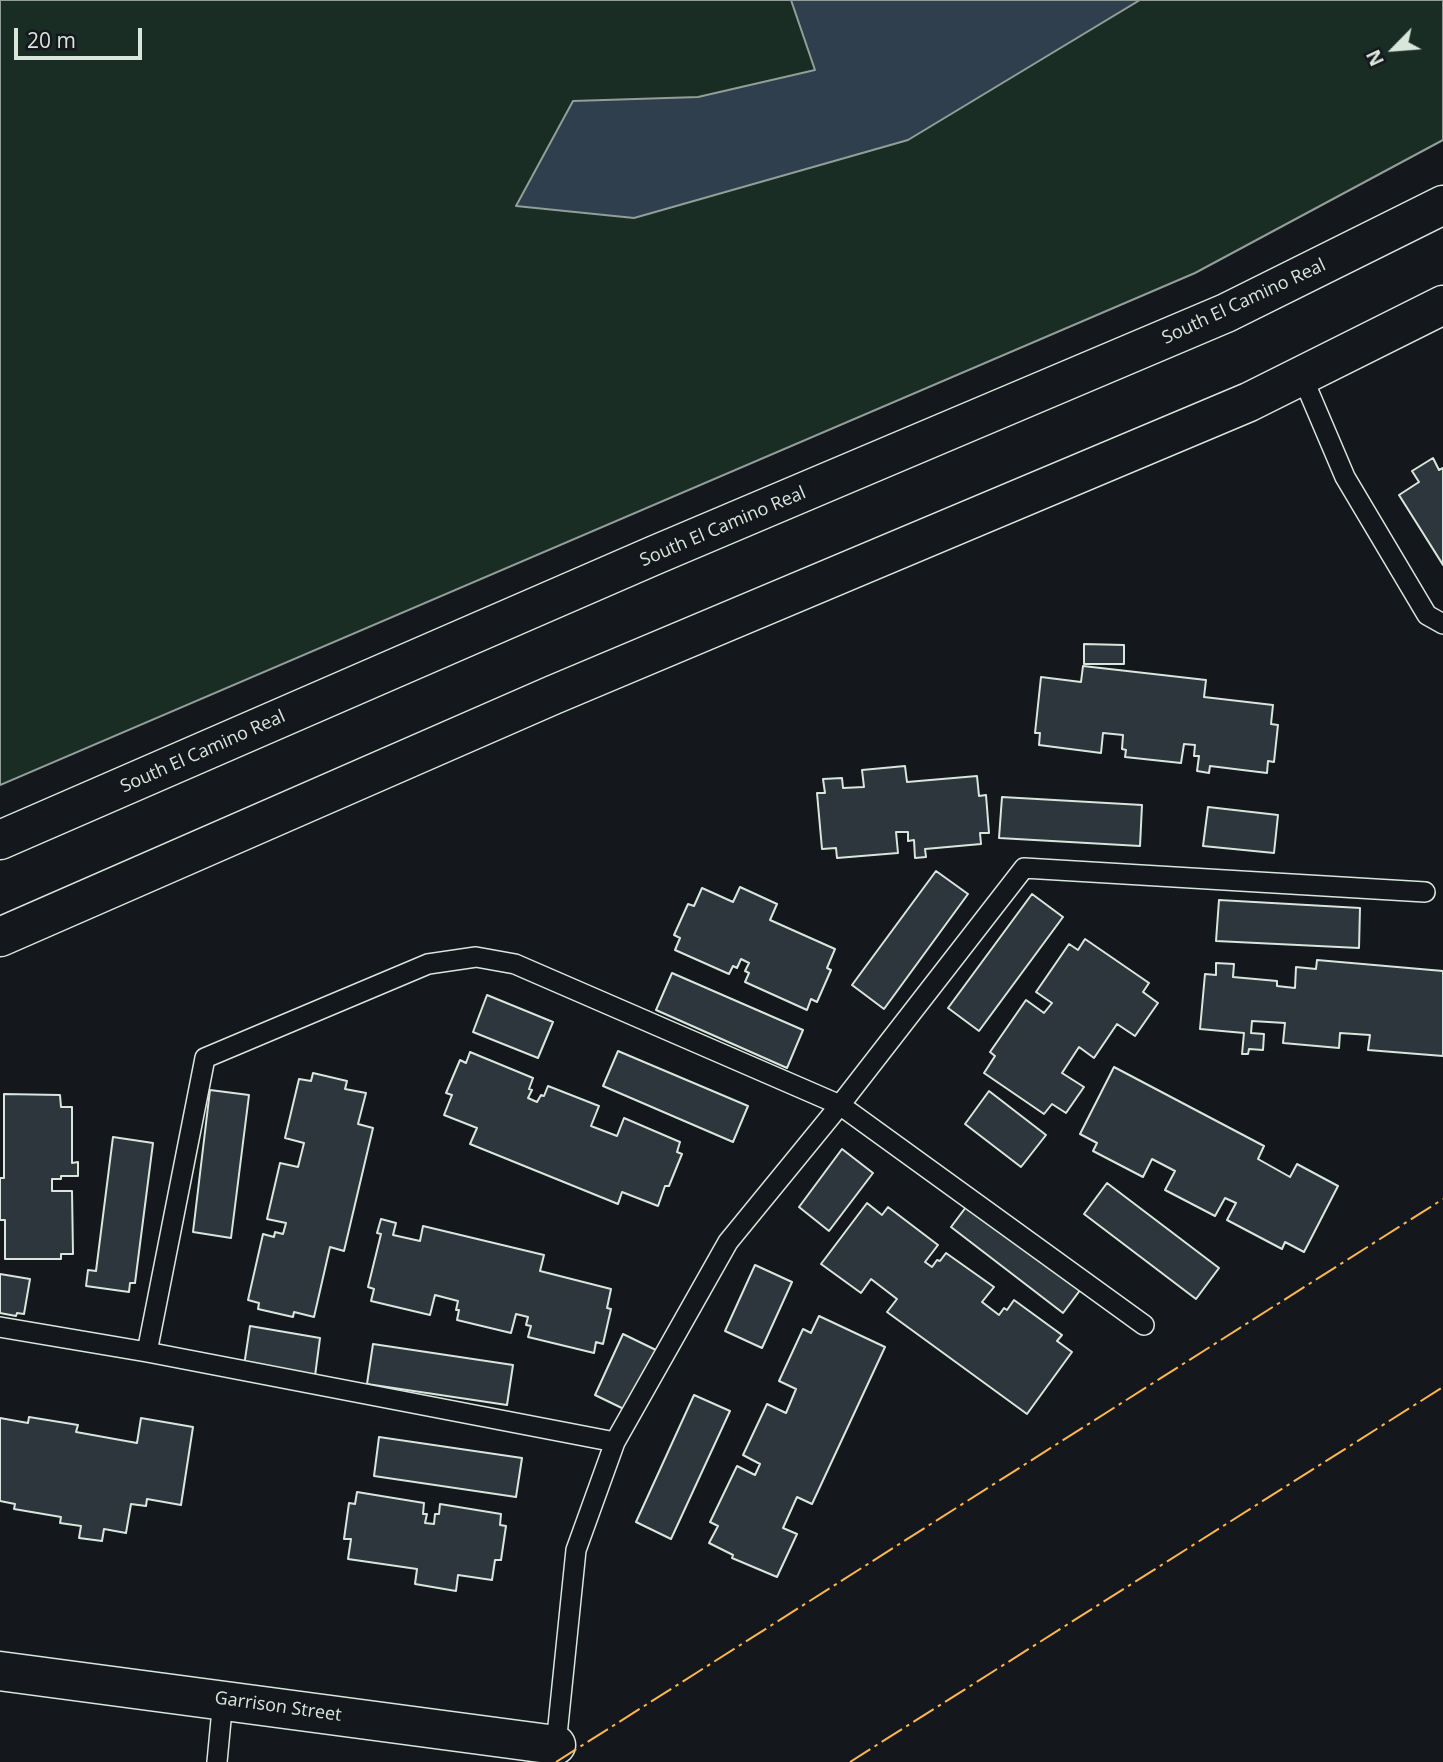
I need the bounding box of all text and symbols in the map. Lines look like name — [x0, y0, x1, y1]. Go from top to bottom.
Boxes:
scale bar — [18, 14, 145, 58]
north arrow — [1359, 14, 1429, 84]
text: 20 m — [27, 26, 76, 54]
text: N — [1360, 45, 1390, 70]
street label: South El Camino Real — [1159, 255, 1329, 349]
street label: South El Camino Real — [637, 482, 809, 572]
street label: South El Camino Real — [117, 706, 289, 798]
street label: Garrison Street — [213, 1687, 343, 1727]

